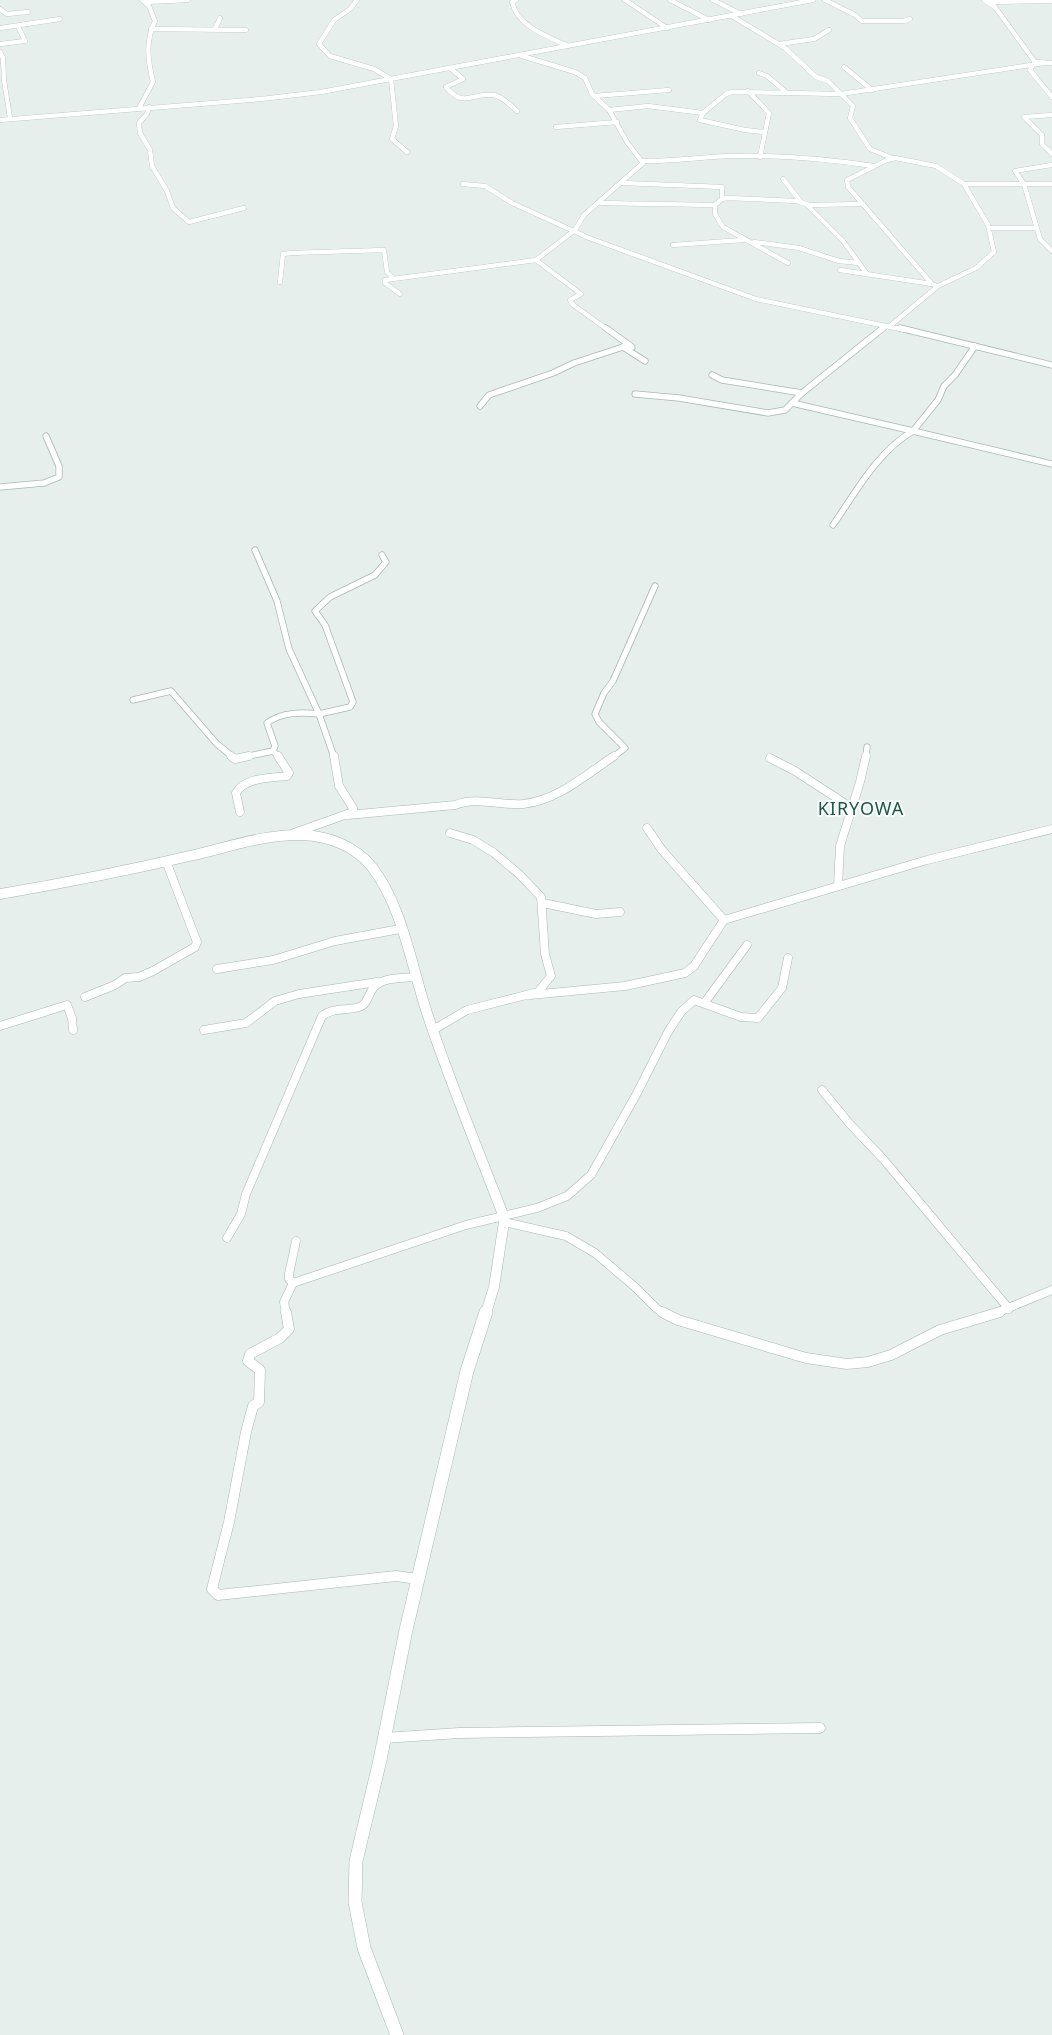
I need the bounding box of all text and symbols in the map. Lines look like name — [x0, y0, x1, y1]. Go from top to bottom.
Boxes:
district label: KIRYOWA — [818, 796, 904, 820]

